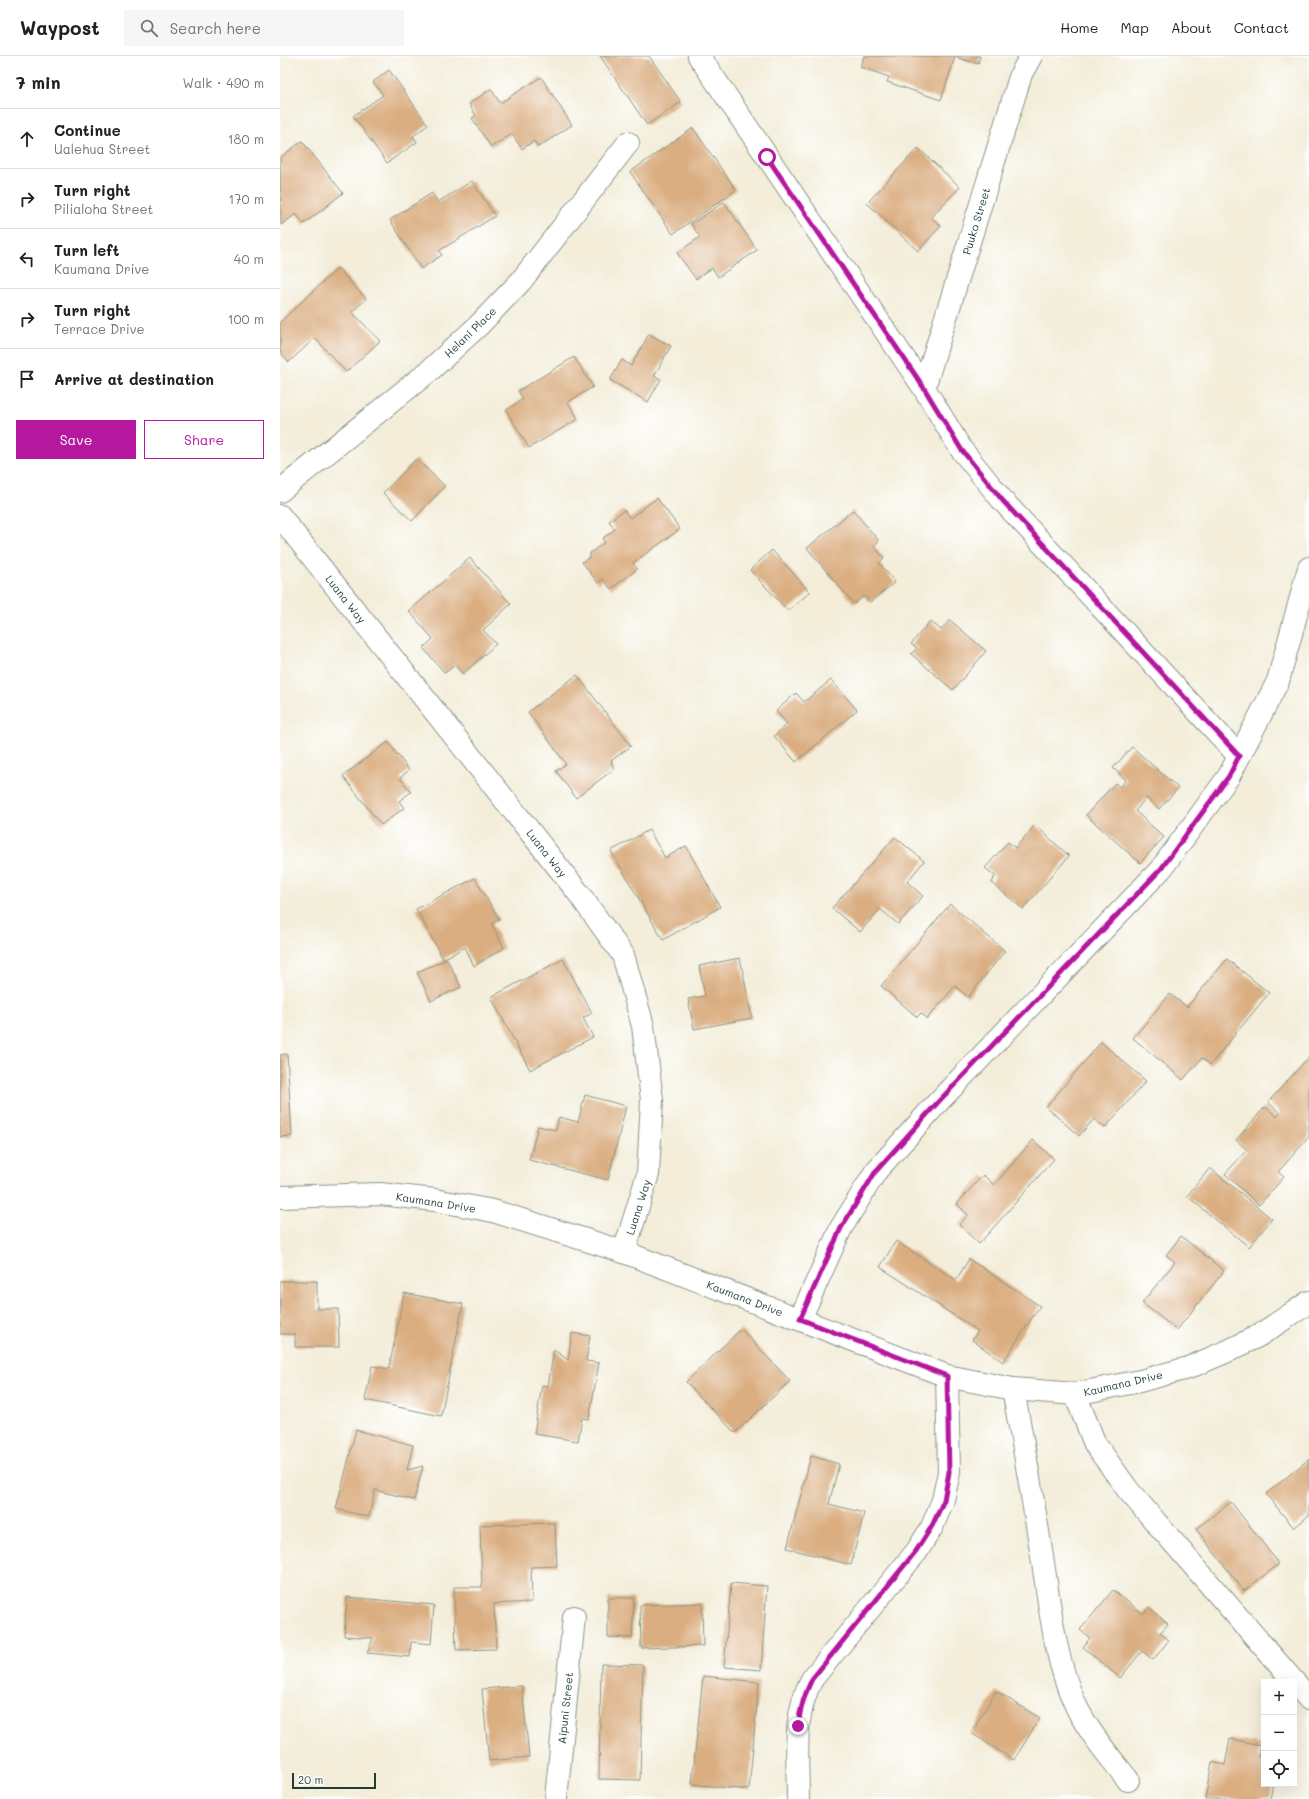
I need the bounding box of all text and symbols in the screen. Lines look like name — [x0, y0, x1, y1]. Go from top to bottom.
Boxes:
search box — [124, 10, 404, 46]
text: Waypost — [20, 15, 100, 40]
icon: search — [138, 17, 160, 39]
text: Search here — [170, 18, 261, 38]
text: Home — [1060, 18, 1098, 37]
text: Map — [1120, 18, 1149, 37]
text: About — [1171, 18, 1212, 37]
text: Contact — [1234, 18, 1289, 37]
text: 7 min — [16, 71, 61, 93]
text: Walk · 490 m — [182, 74, 264, 91]
text: Continue — [54, 120, 121, 140]
icon: ahead — [16, 128, 38, 150]
text: 180 m — [228, 130, 264, 147]
text: Ualehua Street — [54, 140, 150, 157]
route start — [758, 148, 776, 166]
text: Turn right — [54, 180, 131, 200]
street label: Puuko Street — [959, 185, 993, 256]
icon: right — [16, 188, 38, 210]
text: 170 m — [228, 190, 264, 207]
text: Pilialoha Street — [54, 200, 153, 217]
text: Turn left — [54, 240, 119, 260]
icon: left — [16, 248, 38, 270]
text: 40 m — [234, 250, 264, 267]
text: Kaumana Drive — [54, 260, 149, 277]
text: Turn right — [54, 300, 131, 320]
street label: Helani Place — [441, 303, 499, 361]
icon: right — [16, 308, 38, 330]
text: 100 m — [228, 310, 264, 327]
text: Terrace Drive — [54, 320, 145, 337]
icon: arrive — [16, 368, 38, 390]
text: Arrive at destination — [54, 369, 214, 389]
button: Save — [16, 420, 136, 459]
button: Share — [144, 420, 264, 459]
street label: Luana Way — [322, 572, 370, 626]
street label: Luana Way — [523, 826, 571, 880]
street label: Luana Way — [622, 1177, 654, 1237]
street label: Kaumana Drive — [395, 1188, 477, 1216]
street label: Kaumana Drive — [705, 1277, 786, 1320]
street label: Kaumana Drive — [1082, 1367, 1164, 1399]
street label: Aipuni Street — [554, 1671, 576, 1744]
map controls — [1261, 1679, 1297, 1787]
button: + — [1261, 1679, 1297, 1715]
button: − — [1261, 1715, 1297, 1751]
route end — [789, 1717, 807, 1735]
button: locate — [1261, 1751, 1297, 1787]
scale bar — [292, 1771, 376, 1790]
text: 20 m — [298, 1772, 323, 1787]

